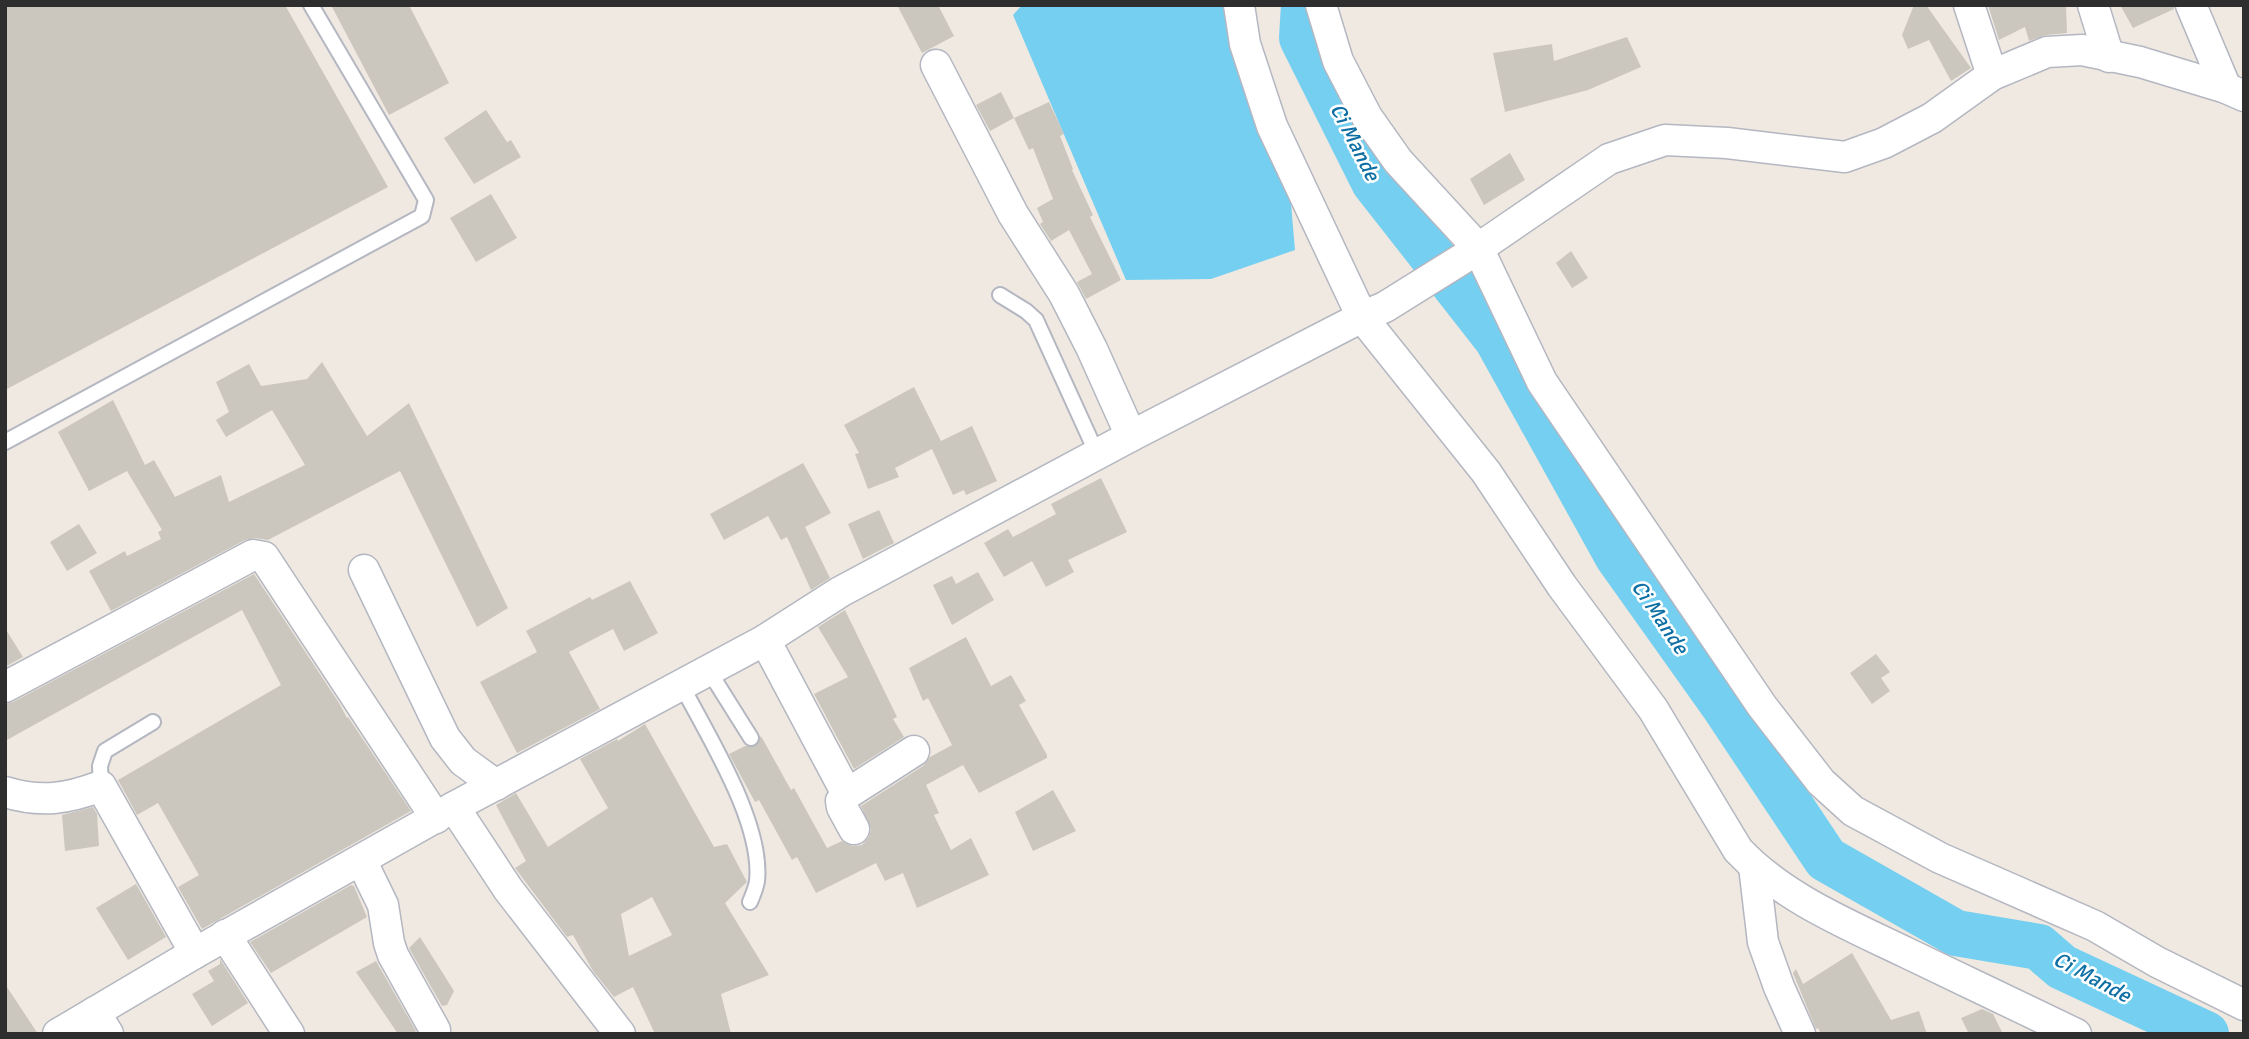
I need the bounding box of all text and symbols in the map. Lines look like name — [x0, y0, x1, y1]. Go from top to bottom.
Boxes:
water label: Ci Mande — [1324, 99, 1386, 187]
water label: Ci Mande — [1626, 575, 1695, 660]
water label: Ci Mande — [2049, 946, 2136, 1009]

